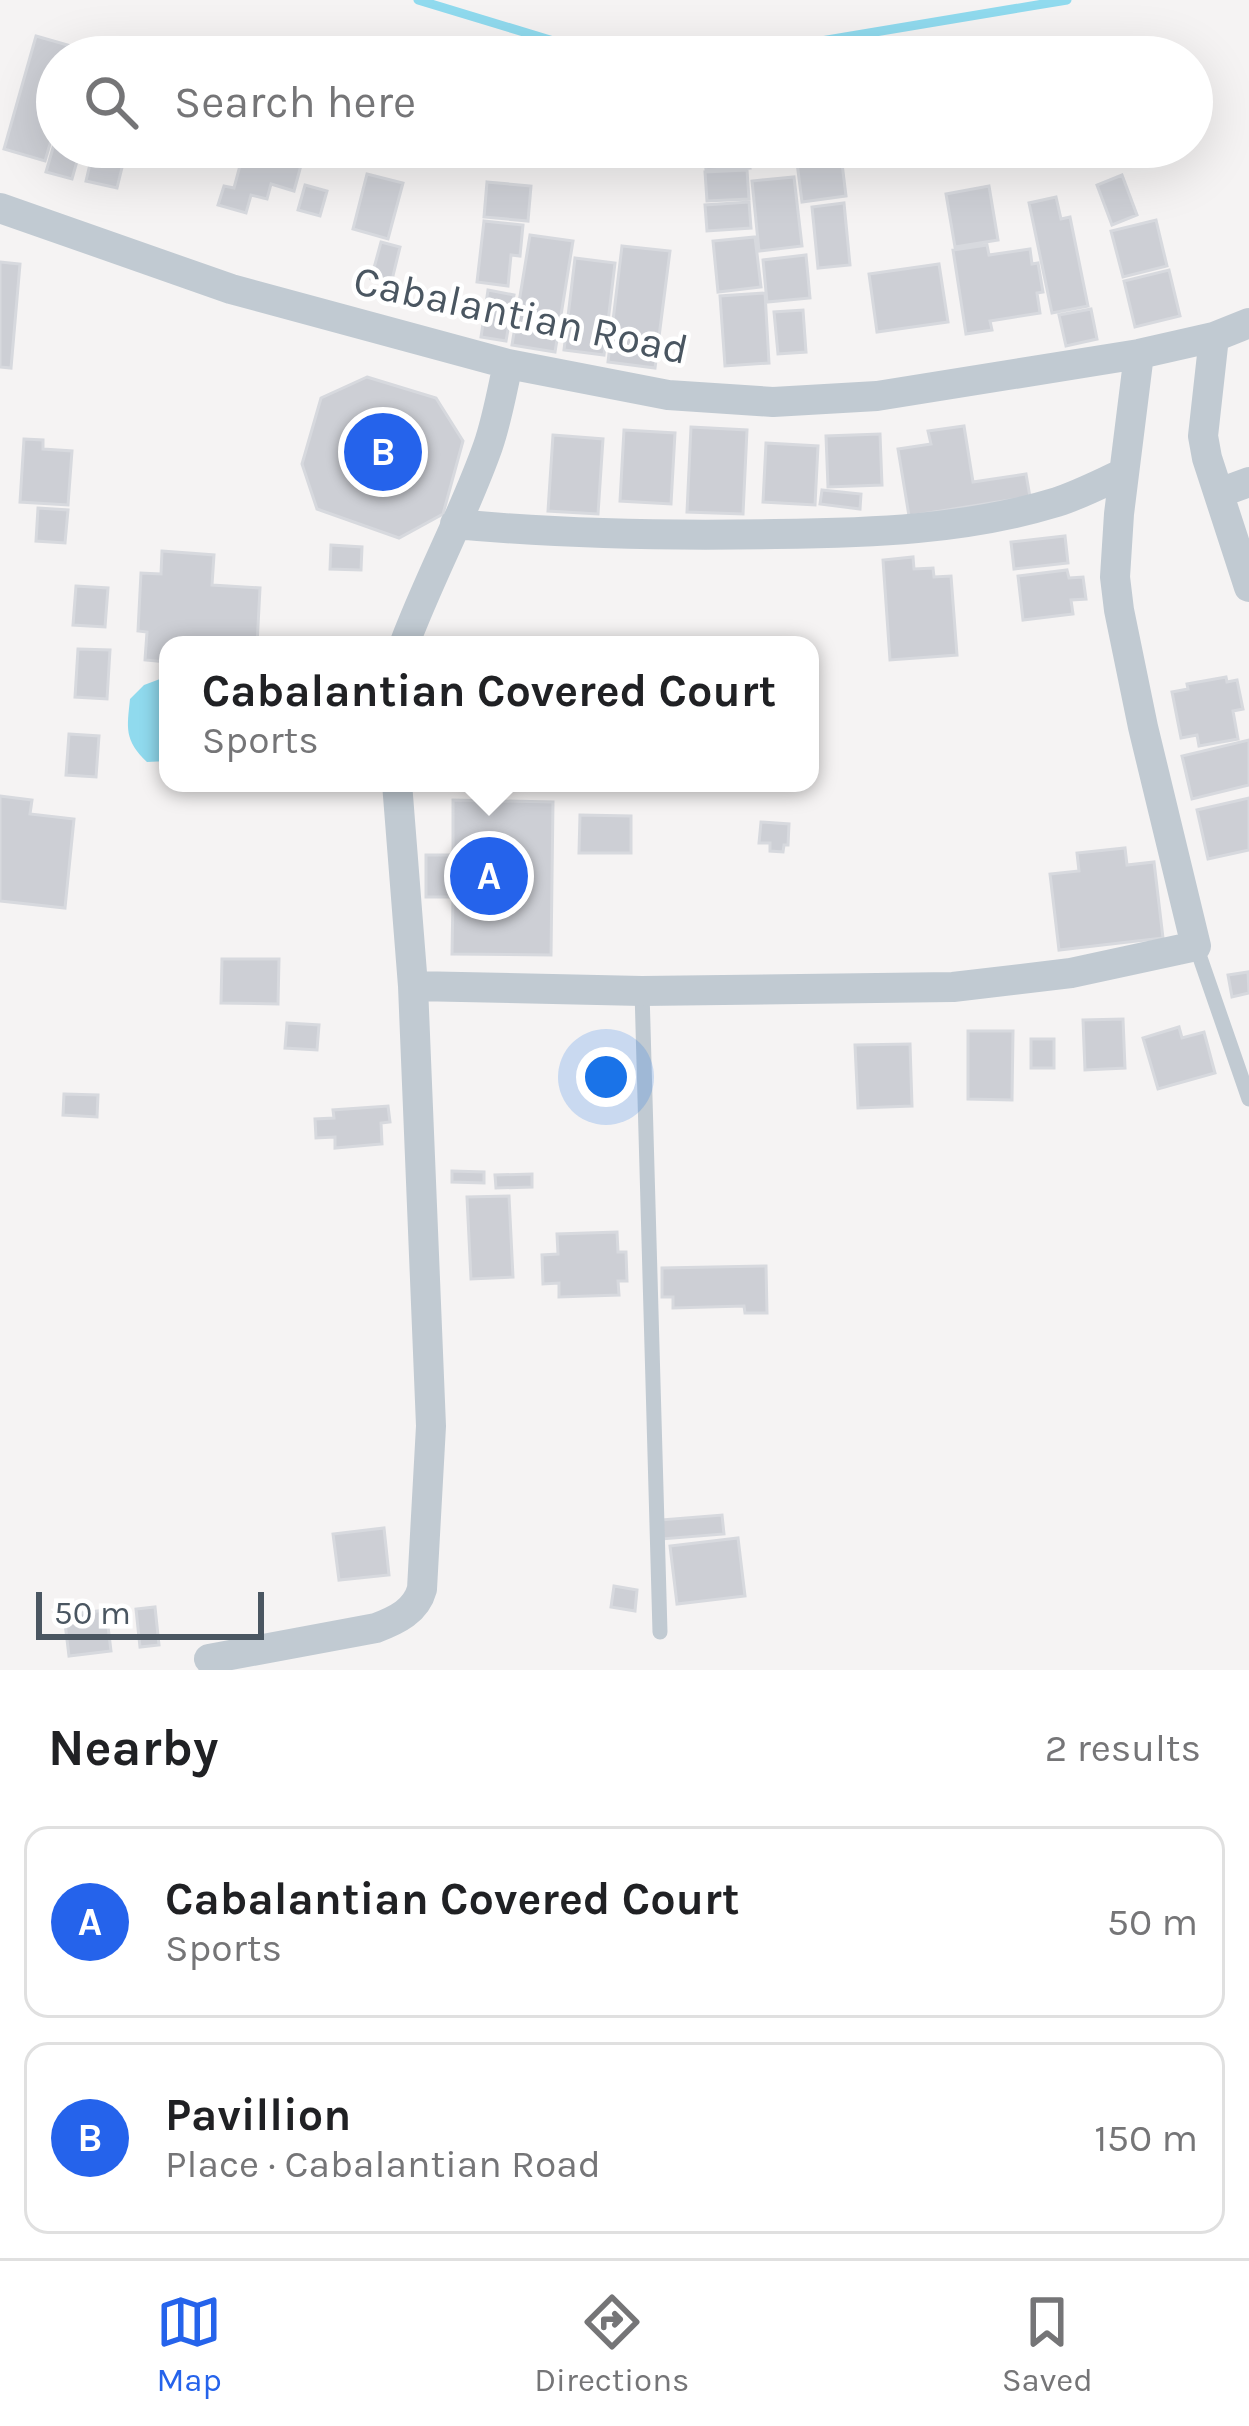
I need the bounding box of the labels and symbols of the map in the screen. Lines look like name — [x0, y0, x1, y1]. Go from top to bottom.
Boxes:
street label: Cabalantian Road — [349, 255, 693, 375]
pin: B — [344, 407, 422, 497]
pin: A — [450, 831, 528, 921]
your location — [576, 1047, 636, 1107]
scale bar — [36, 1586, 264, 1639]

